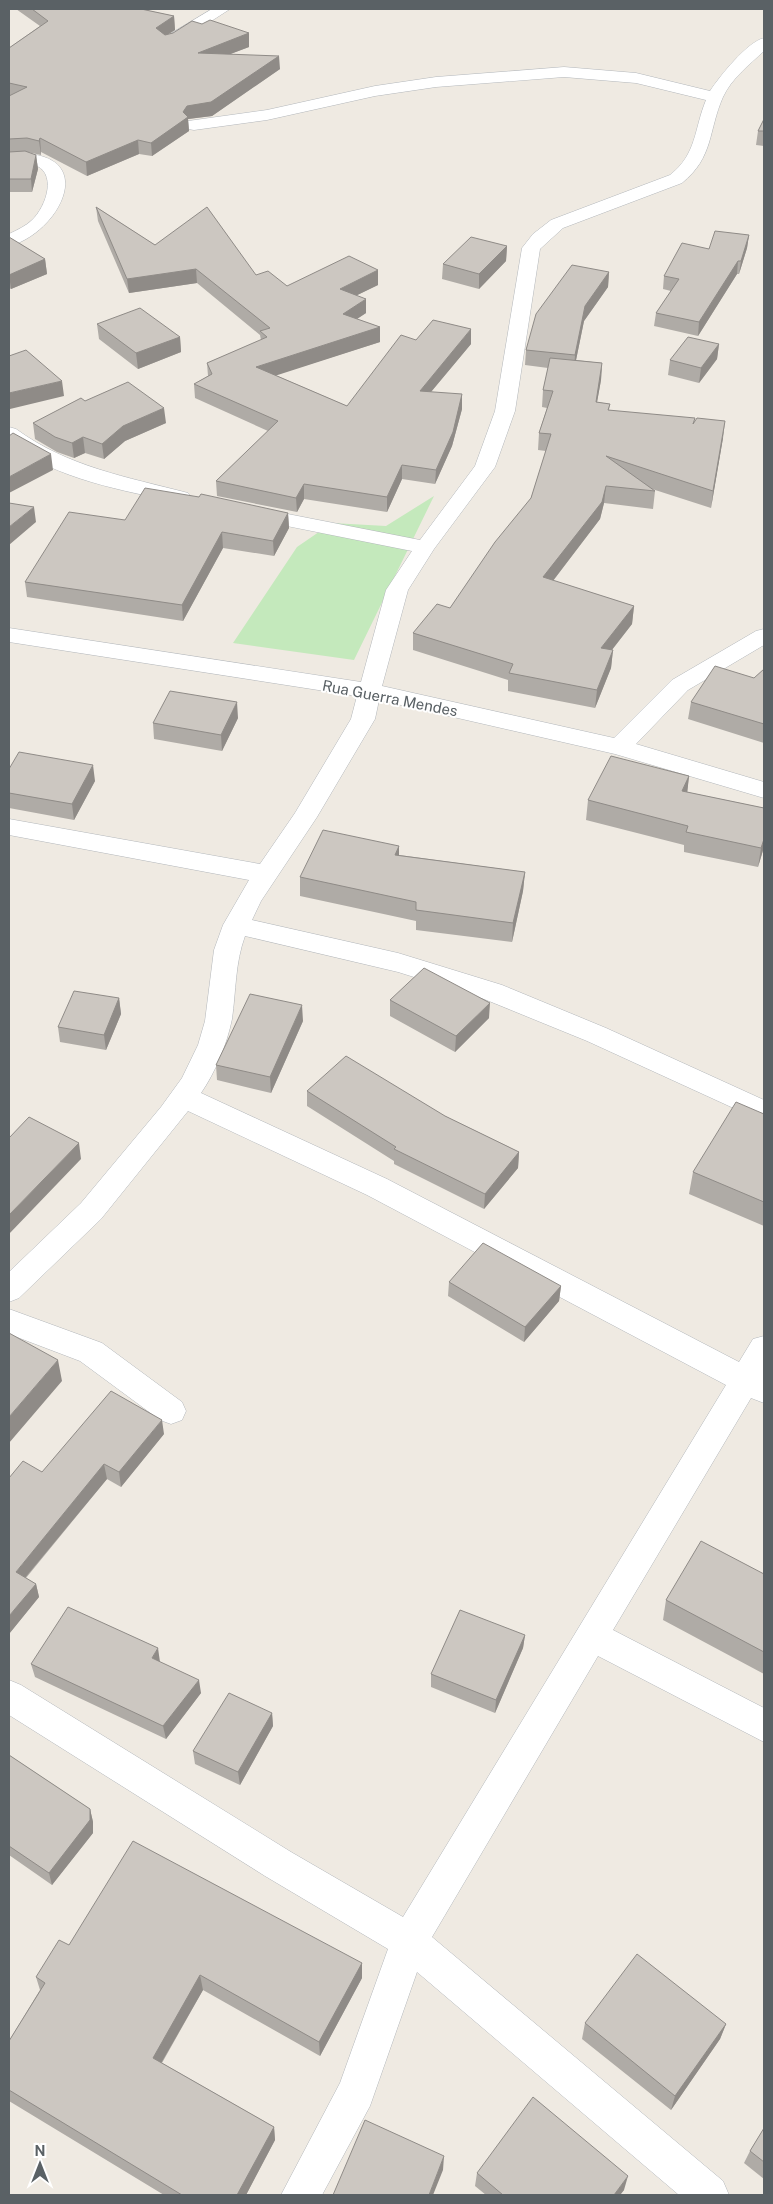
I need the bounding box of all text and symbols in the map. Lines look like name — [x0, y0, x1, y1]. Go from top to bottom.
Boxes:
street label: Rua Guerra Mendes — [321, 677, 459, 719]
north arrow — [15, 2139, 65, 2189]
text: N — [35, 2143, 45, 2159]

